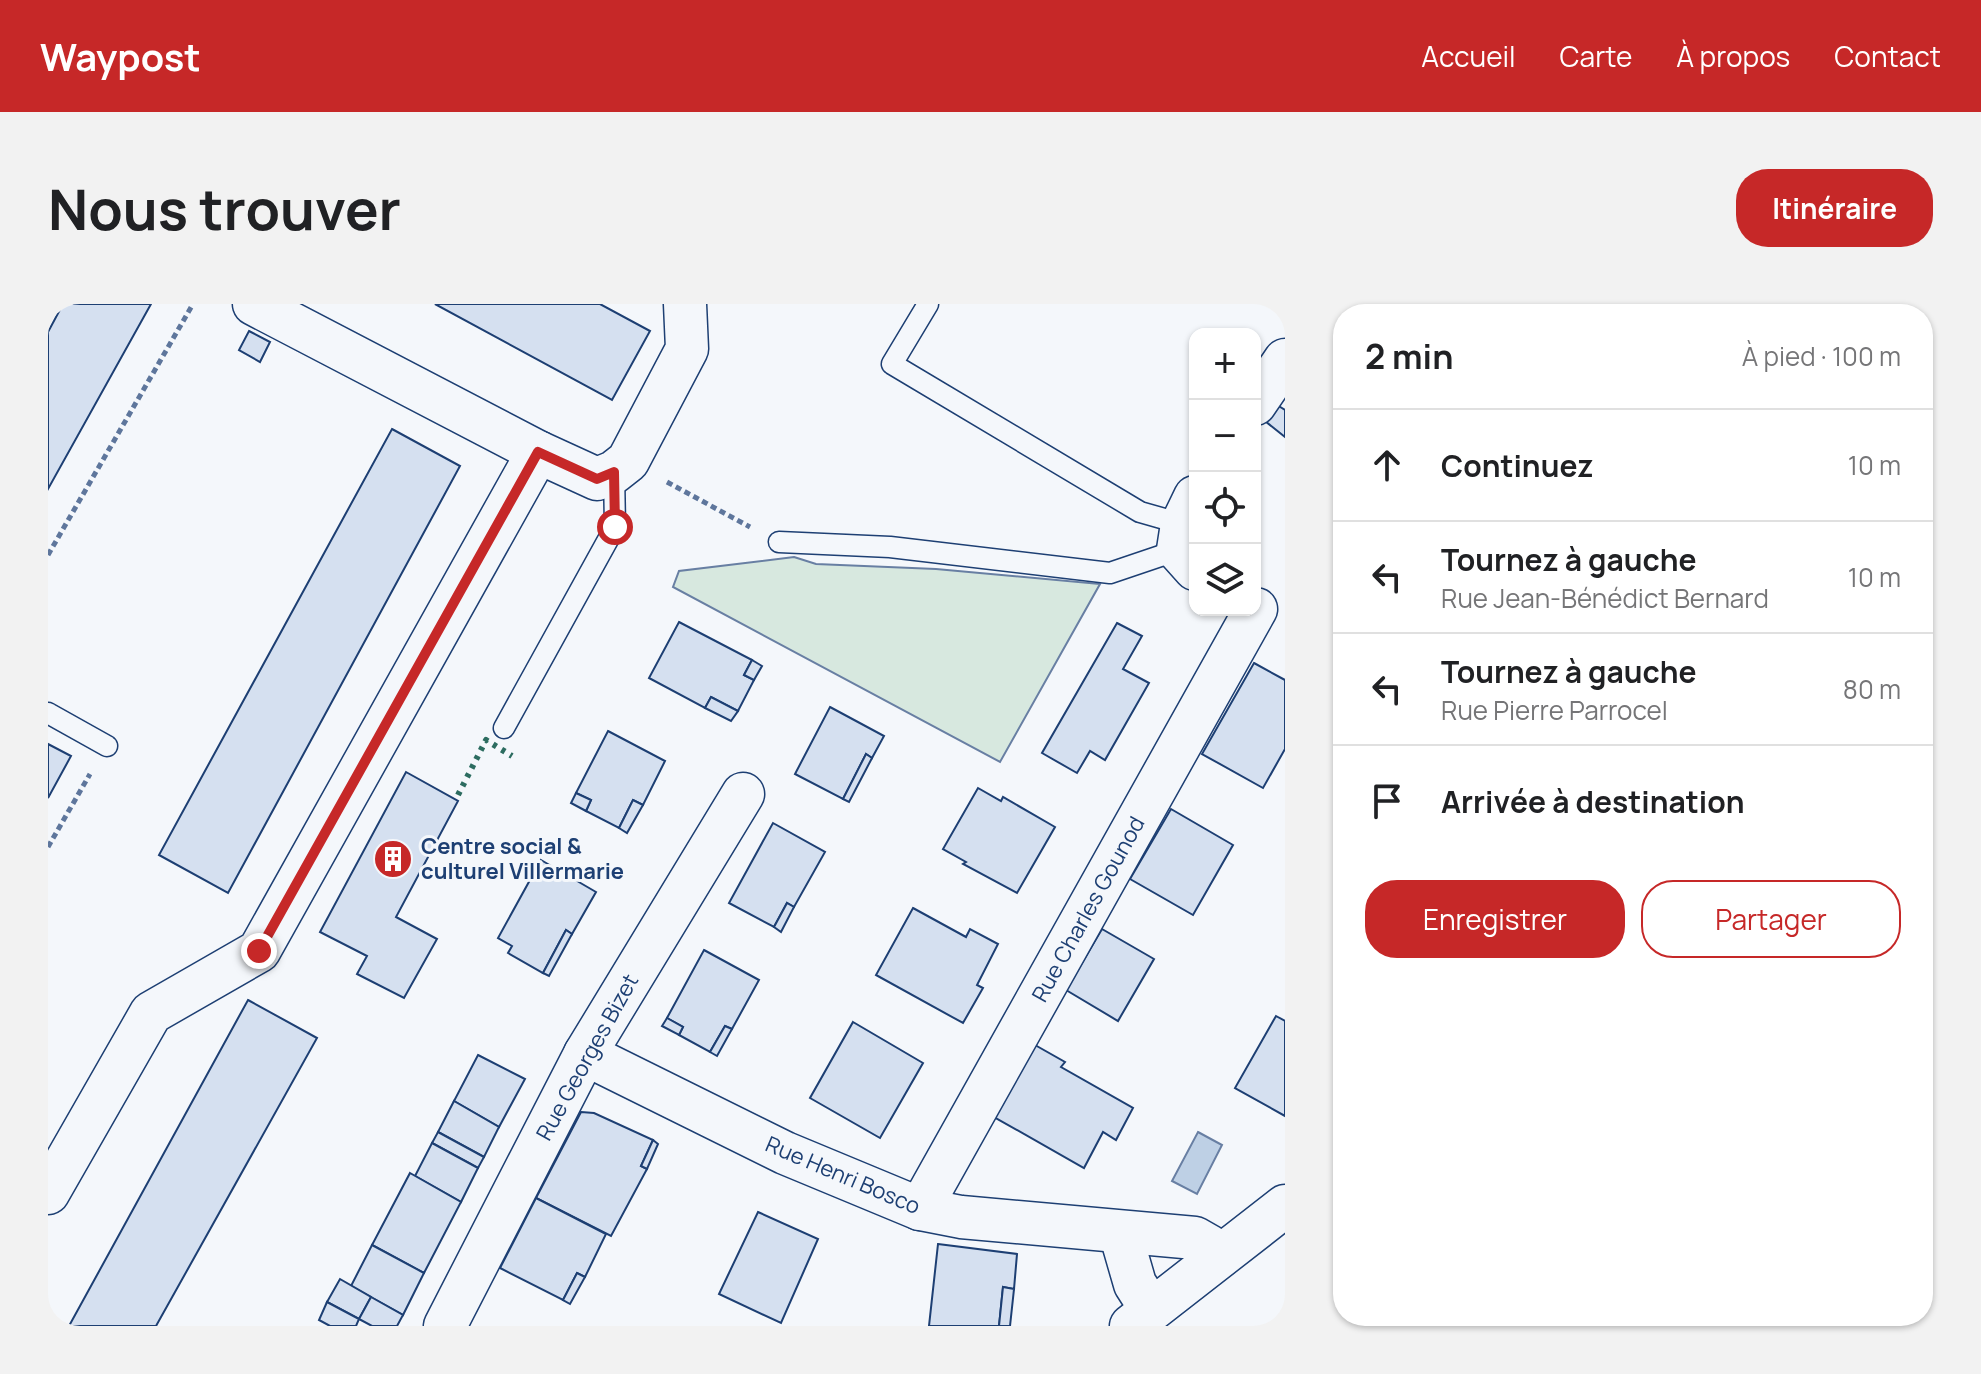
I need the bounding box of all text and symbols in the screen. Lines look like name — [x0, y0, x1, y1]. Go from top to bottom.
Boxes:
text: Waypost — [40, 30, 201, 82]
text: Accueil — [1421, 37, 1516, 75]
text: Carte — [1560, 37, 1632, 75]
text: À propos — [1676, 37, 1790, 75]
text: Contact — [1834, 37, 1941, 75]
button: Itinéraire — [1736, 169, 1933, 247]
text: Nous trouver — [48, 170, 401, 247]
map controls — [1189, 328, 1261, 616]
button: + — [1189, 328, 1261, 400]
text: 2 min — [1365, 333, 1453, 379]
text: À pied · 100 m — [1742, 338, 1901, 374]
button: − — [1189, 400, 1261, 472]
icon: ahead — [1365, 443, 1409, 487]
text: Continuez — [1441, 445, 1593, 486]
text: 10 m — [1848, 447, 1901, 483]
button: locate — [1189, 472, 1261, 544]
route start — [597, 509, 633, 545]
text: Tournez à gauche — [1441, 539, 1697, 580]
button: layers — [1189, 544, 1261, 616]
icon: left — [1365, 555, 1409, 599]
text: 10 m — [1848, 559, 1901, 595]
text: Rue Jean-Bénédict Bernard — [1441, 580, 1769, 616]
text: Tournez à gauche — [1441, 651, 1697, 692]
icon: left — [1365, 667, 1409, 711]
text: 80 m — [1843, 671, 1901, 707]
text: Rue Pierre Parrocel — [1441, 692, 1668, 728]
icon: arrive — [1365, 779, 1409, 823]
text: Arrivée à destination — [1441, 781, 1744, 822]
street label: Rue Charles Gounod — [1025, 811, 1151, 1007]
place label: Centre social & culturel Villermarie — [421, 831, 624, 886]
building icon: Centre social & culturel Villermarie — [372, 838, 414, 880]
button: Enregistrer — [1365, 880, 1625, 958]
button: Partager — [1641, 880, 1901, 958]
route end — [241, 933, 277, 969]
street label: Rue Georges Bizet — [529, 968, 645, 1146]
street label: Rue Henri Bosco — [761, 1129, 925, 1221]

